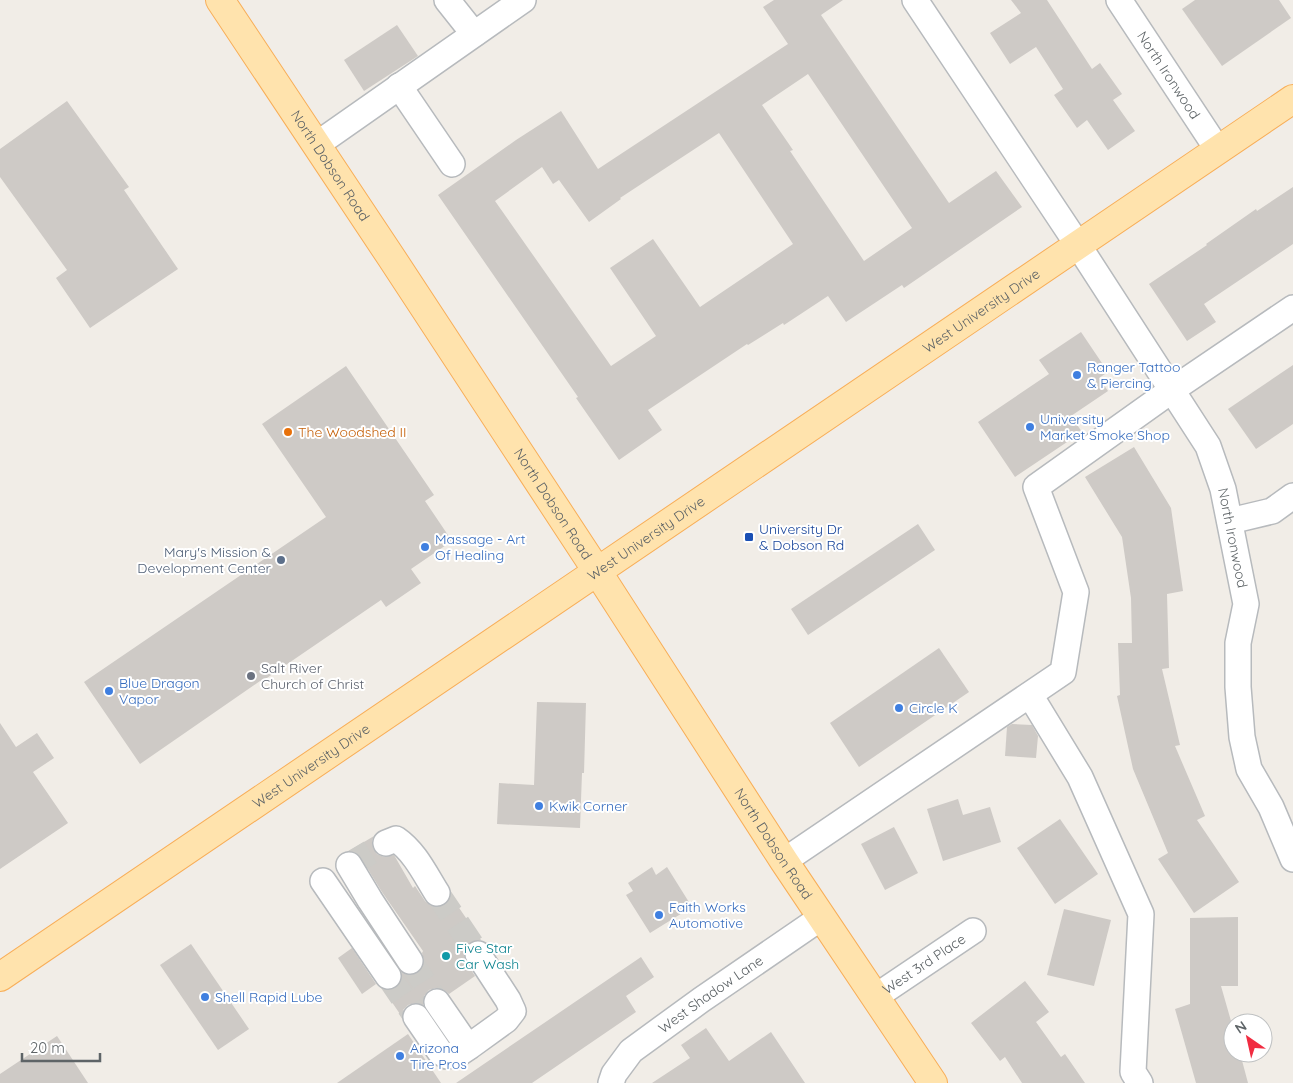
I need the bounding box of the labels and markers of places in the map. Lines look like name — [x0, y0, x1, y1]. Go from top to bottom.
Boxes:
place label: Ranger Tattoo & Piercing — [1087, 358, 1180, 392]
marker: Ranger Tattoo & Piercing — [1071, 369, 1083, 381]
place label: University Market Smoke Shop — [1040, 410, 1170, 444]
marker: University Market Smoke Shop — [1024, 421, 1036, 433]
place label: The Woodshed II — [298, 423, 407, 441]
marker: The Woodshed II — [282, 426, 294, 438]
place label: University Dr & Dobson Rd — [759, 520, 844, 554]
place label: Massage - Art Of Healing — [435, 530, 526, 564]
marker: University Dr & Dobson Rd — [743, 531, 755, 543]
marker: Massage - Art Of Healing — [419, 541, 431, 553]
place label: Mary's Mission & Development Center — [137, 543, 272, 577]
marker: Mary's Mission & Development Center — [275, 554, 287, 566]
place label: Salt River Church of Christ — [261, 659, 365, 693]
marker: Salt River Church of Christ — [245, 670, 257, 682]
place label: Blue Dragon Vapor — [119, 674, 200, 708]
marker: Blue Dragon Vapor — [103, 685, 115, 697]
place label: Circle K — [909, 699, 958, 717]
marker: Circle K — [893, 702, 905, 714]
place label: Kwik Corner — [549, 797, 628, 815]
marker: Kwik Corner — [533, 800, 545, 812]
place label: Faith Works Automotive — [669, 898, 746, 932]
marker: Faith Works Automotive — [653, 909, 665, 921]
place label: Five Star Car Wash — [456, 939, 519, 973]
marker: Five Star Car Wash — [440, 950, 452, 962]
place label: Shell Rapid Lube — [215, 988, 323, 1006]
marker: Shell Rapid Lube — [199, 991, 211, 1003]
place label: Arizona Tire Pros — [410, 1039, 467, 1073]
marker: Arizona Tire Pros — [394, 1050, 406, 1062]

